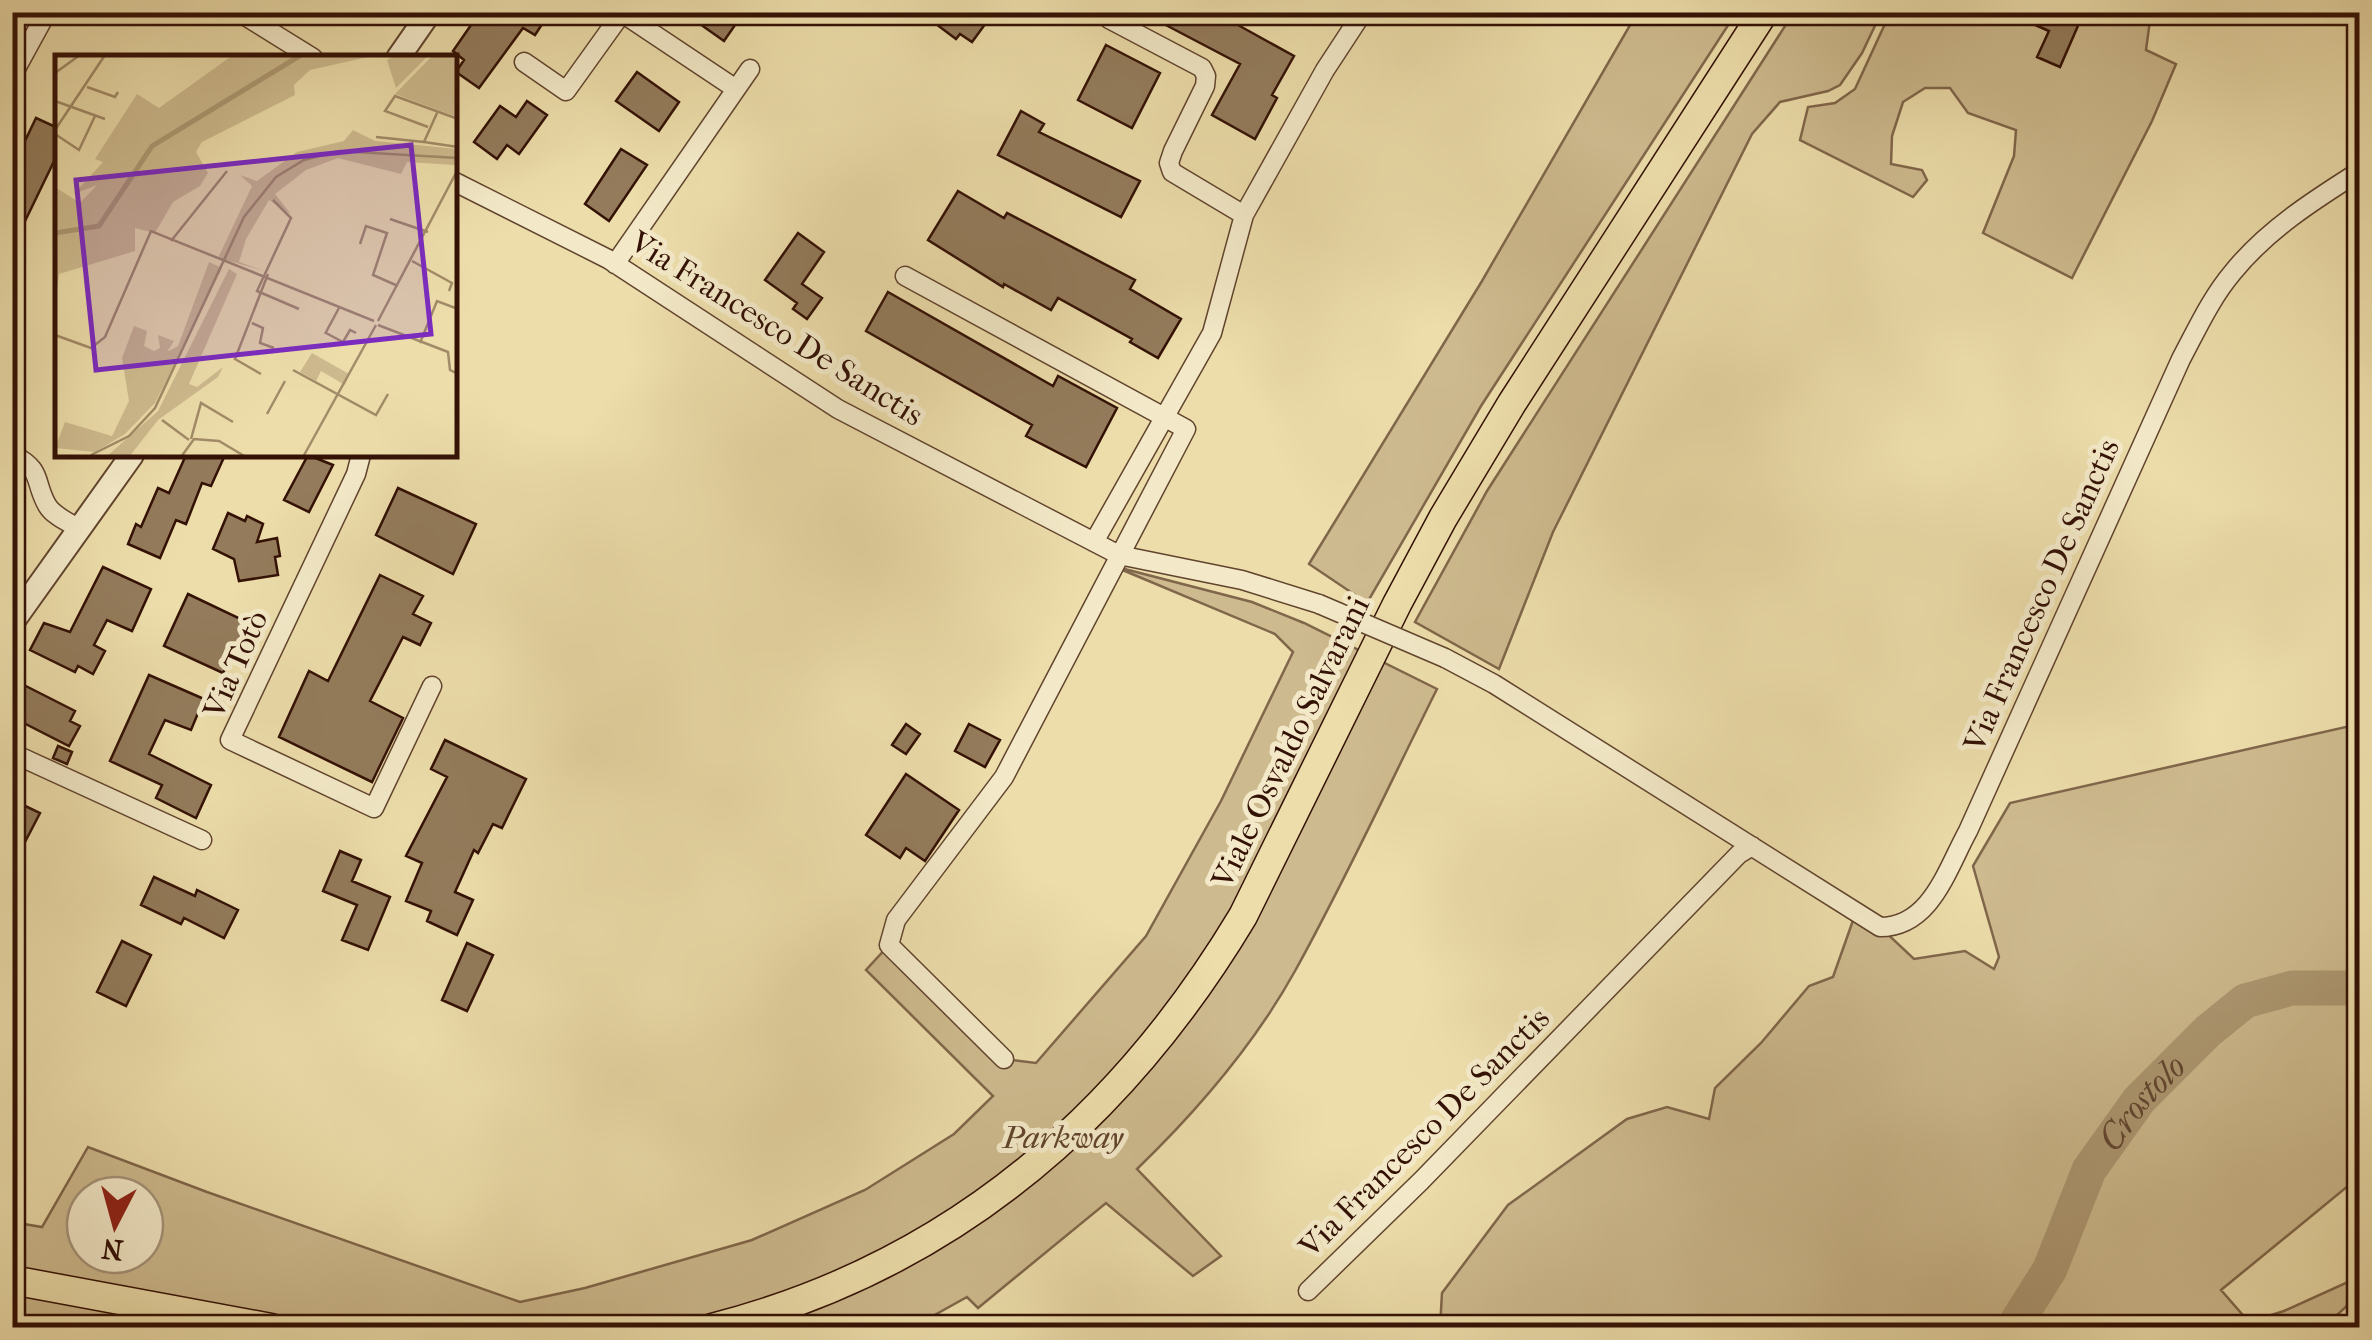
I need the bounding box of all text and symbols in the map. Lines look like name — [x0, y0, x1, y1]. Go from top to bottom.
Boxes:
inset map — [55, 55, 458, 458]
street label: Via Francesco De Sanctis — [623, 223, 930, 434]
street label: Via Francesco De Sanctis — [1955, 433, 2127, 758]
street label: Viale Osvaldo Salvarani — [1203, 590, 1377, 895]
street label: Via Totò — [195, 605, 276, 725]
street label: Via Francesco De Sanctis — [1291, 1000, 1557, 1266]
water label: Crostolo — [2090, 1046, 2194, 1159]
park label: Parkway — [1001, 1119, 1124, 1156]
north arrow — [65, 1175, 165, 1275]
text: N — [99, 1232, 125, 1267]

